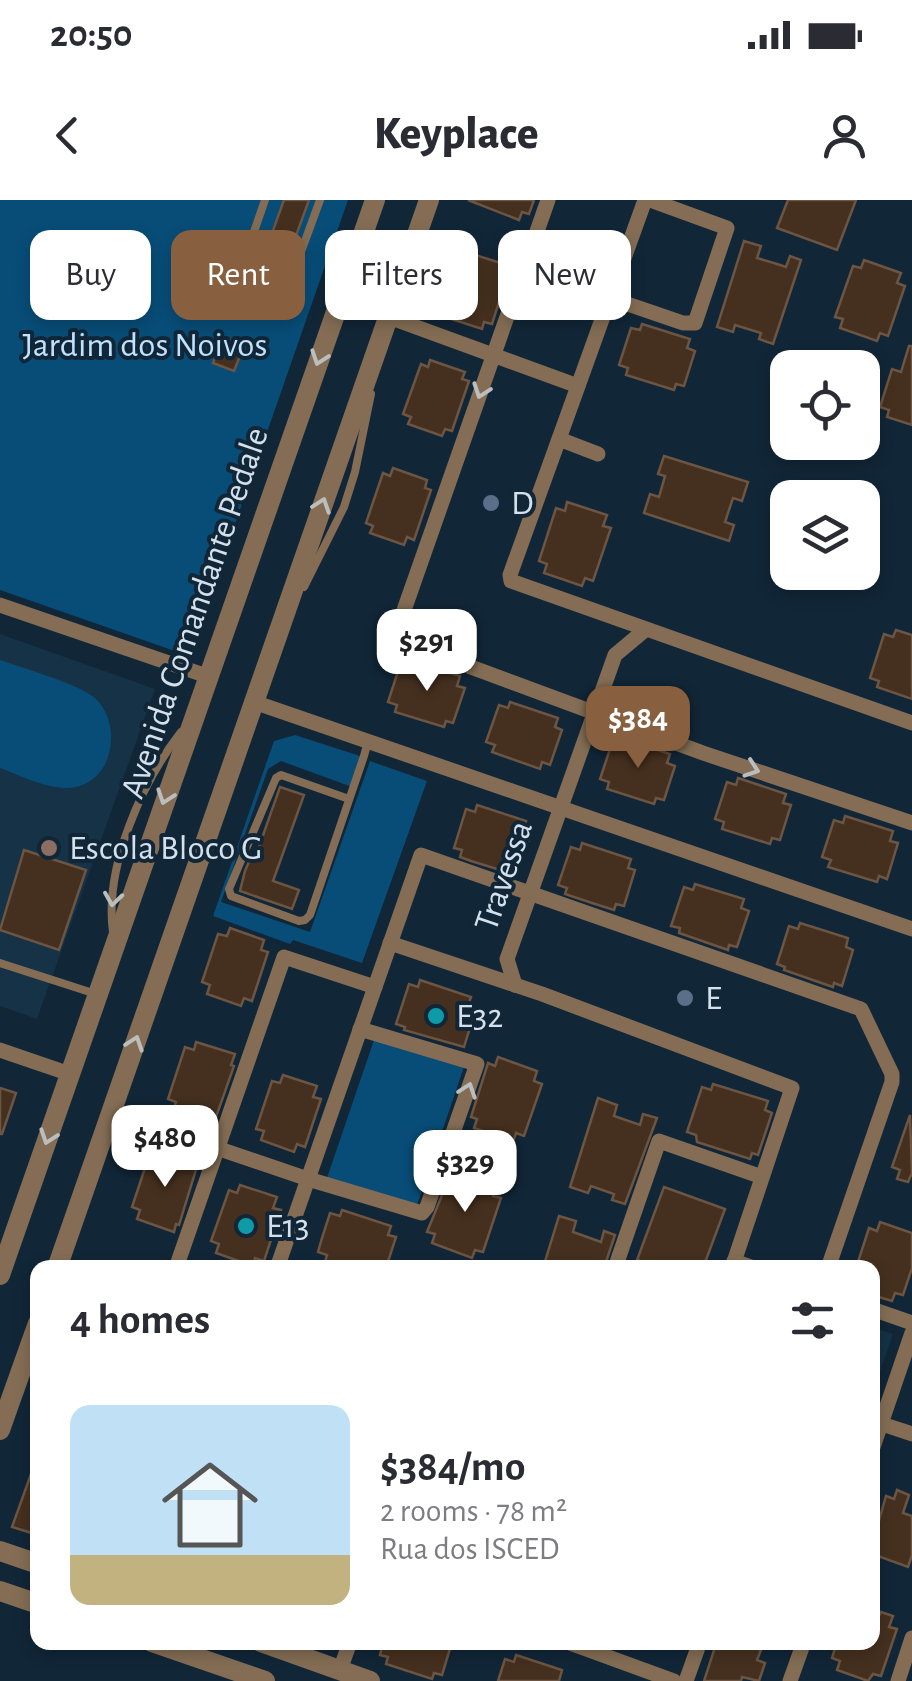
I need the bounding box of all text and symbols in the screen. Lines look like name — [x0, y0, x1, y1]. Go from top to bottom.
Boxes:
text: 20:50 — [50, 16, 133, 54]
icon: back — [40, 108, 95, 163]
icon: person — [817, 108, 872, 163]
text: Keyplace — [374, 112, 538, 157]
chip: Buy — [30, 230, 151, 320]
chip: Rent — [171, 230, 305, 320]
chip: Filters — [325, 230, 478, 320]
chip: New — [498, 230, 631, 320]
park label: Jardim dos Noivos — [23, 328, 267, 363]
one-way arrow — [310, 348, 331, 365]
map controls — [770, 350, 880, 590]
button: locate — [770, 350, 880, 460]
one-way arrow — [472, 382, 493, 399]
street label: Avenida Comandante Pedale — [115, 423, 275, 803]
button: layers — [770, 480, 880, 590]
place label: D — [511, 486, 534, 521]
marker: D — [480, 492, 502, 514]
one-way arrow — [310, 497, 330, 514]
pin: $291 — [368, 609, 486, 694]
text: $291 — [399, 625, 455, 657]
pin: $384 — [579, 686, 697, 771]
text: $384 — [608, 702, 668, 734]
one-way arrow — [743, 758, 760, 778]
one-way arrow — [156, 787, 177, 804]
street label: Travessa — [469, 816, 539, 936]
place label: Escola Bloco G — [69, 831, 262, 866]
marker: Escola Bloco G — [38, 837, 60, 859]
one-way arrow — [103, 891, 124, 907]
place label: E — [705, 981, 722, 1016]
marker: E — [674, 987, 696, 1009]
place label: E32 — [456, 999, 503, 1034]
marker: E32 — [425, 1005, 447, 1027]
one-way arrow — [124, 1036, 144, 1053]
one-way arrow — [457, 1082, 477, 1099]
pin: $480 — [106, 1105, 224, 1190]
text: $480 — [134, 1121, 196, 1153]
one-way arrow — [39, 1127, 60, 1144]
pin: $329 — [406, 1130, 524, 1215]
text: $329 — [436, 1146, 494, 1178]
place label: E13 — [266, 1209, 309, 1244]
marker: E13 — [235, 1215, 257, 1237]
icon: filters — [785, 1293, 840, 1348]
text: 4 homes — [70, 1299, 210, 1341]
icon: home — [150, 1445, 270, 1565]
text: $384/mo — [380, 1446, 525, 1488]
text: 2 rooms · 78 m² — [380, 1495, 567, 1527]
text: Rua dos ISCED — [380, 1533, 559, 1565]

